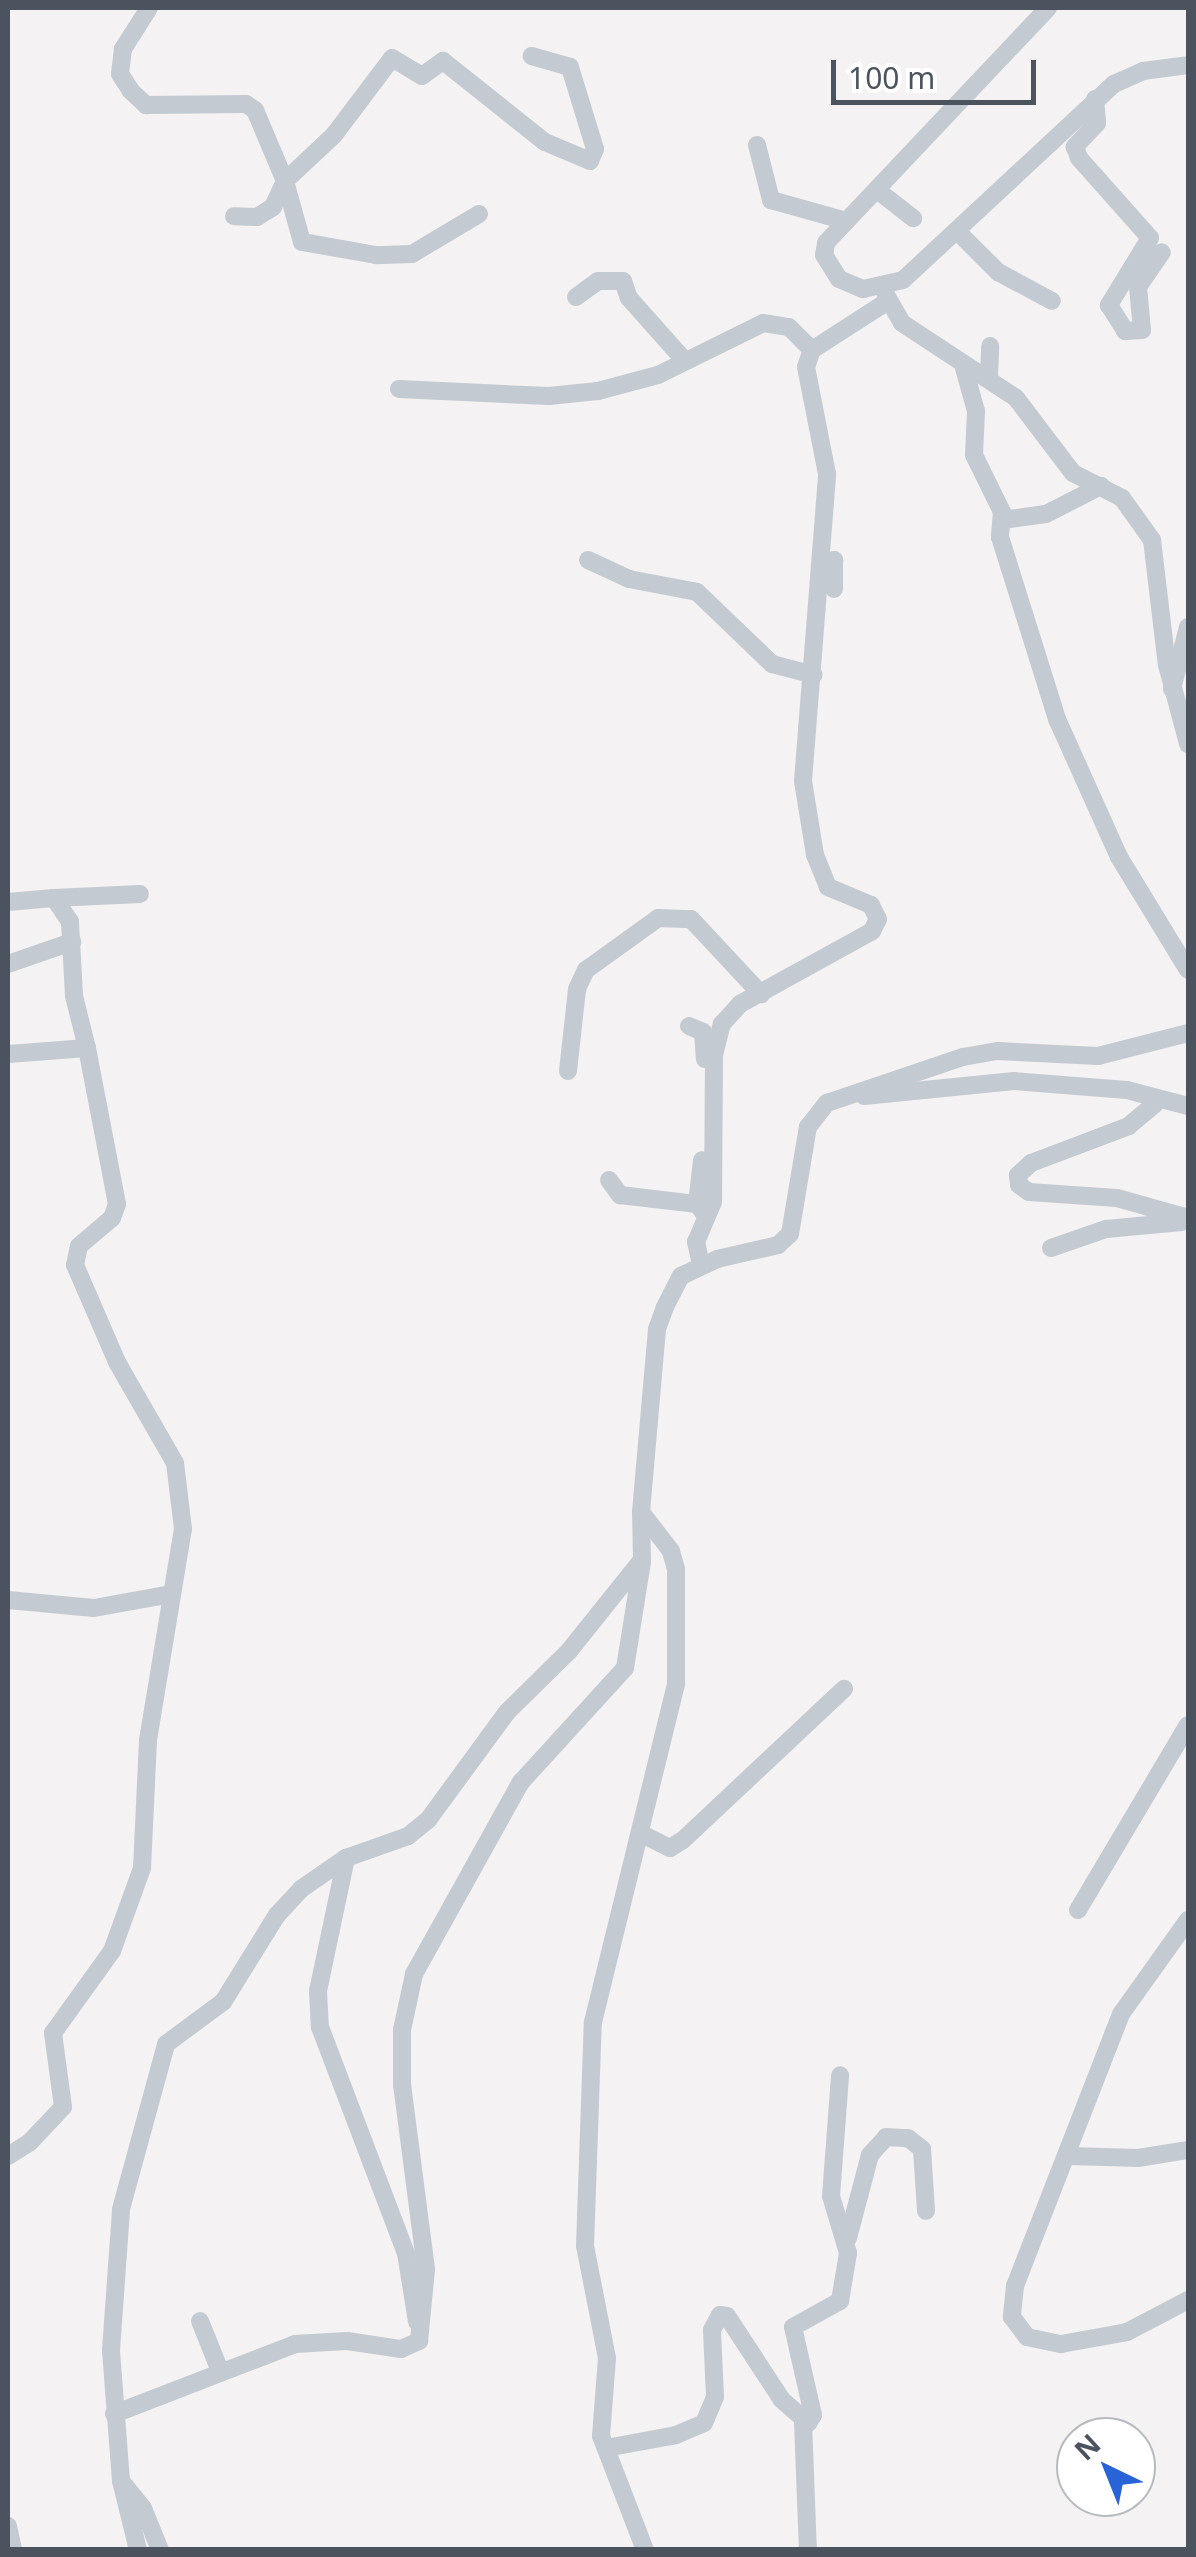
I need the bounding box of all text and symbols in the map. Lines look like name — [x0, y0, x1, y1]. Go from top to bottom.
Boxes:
scale bar — [836, 40, 1041, 102]
text: 100 m — [848, 57, 935, 98]
north arrow — [1056, 2417, 1156, 2517]
text: N — [1066, 2425, 1108, 2468]

